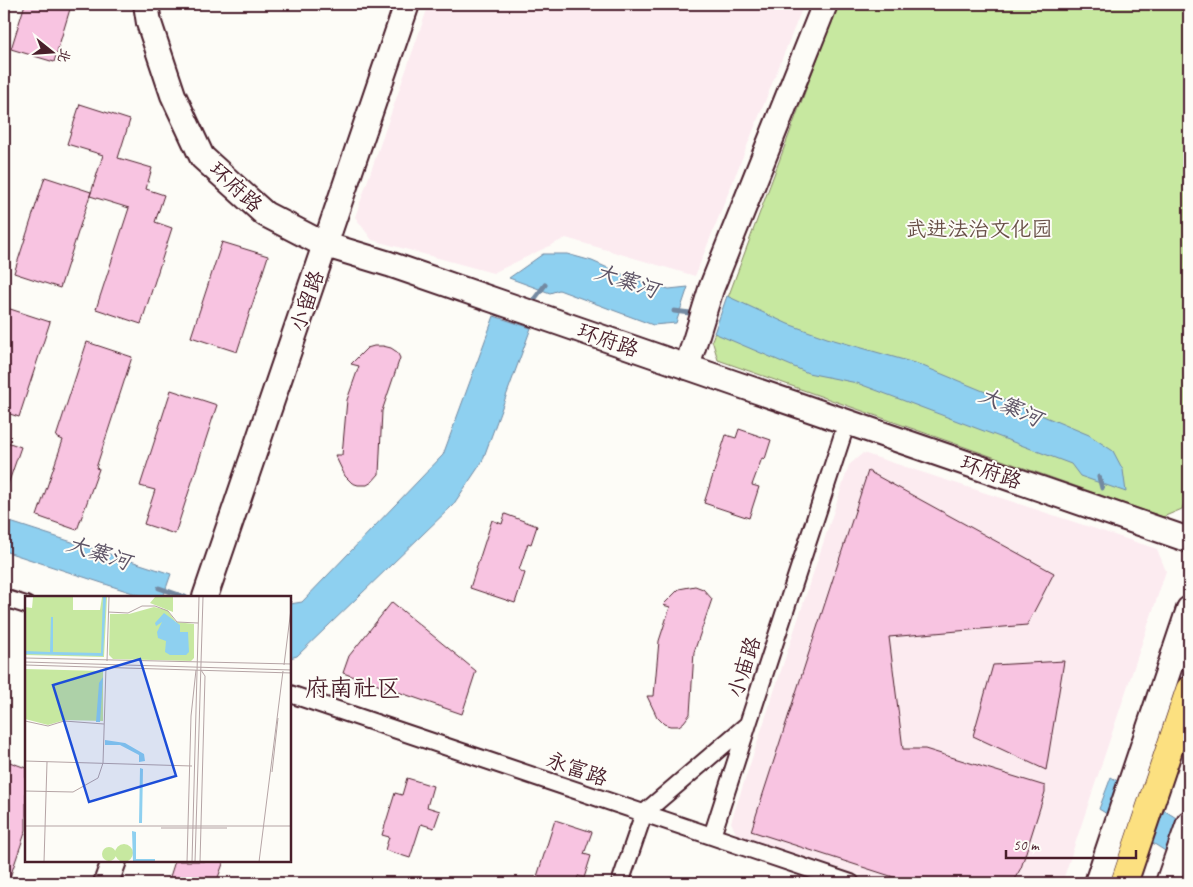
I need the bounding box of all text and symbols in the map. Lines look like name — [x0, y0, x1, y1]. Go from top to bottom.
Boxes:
north arrow — [28, 28, 78, 78]
text: 北 — [54, 46, 74, 65]
street label: 环府路 — [204, 156, 268, 218]
park label: 武进法治文化园 — [906, 216, 1053, 242]
water label: 大寨河 — [591, 257, 665, 305]
street label: 小留路 — [284, 267, 330, 335]
street label: 环府路 — [574, 317, 642, 363]
water label: 大寨河 — [975, 381, 1049, 434]
street label: 环府路 — [957, 449, 1025, 495]
water label: 大寨河 — [63, 529, 137, 577]
inset map — [25, 596, 291, 862]
street label: 小庙路 — [722, 633, 766, 701]
district label: 府南社区 — [305, 673, 401, 703]
street label: 永富路 — [543, 746, 611, 792]
scale bar — [1006, 827, 1136, 859]
text: 50 m — [1013, 836, 1040, 855]

